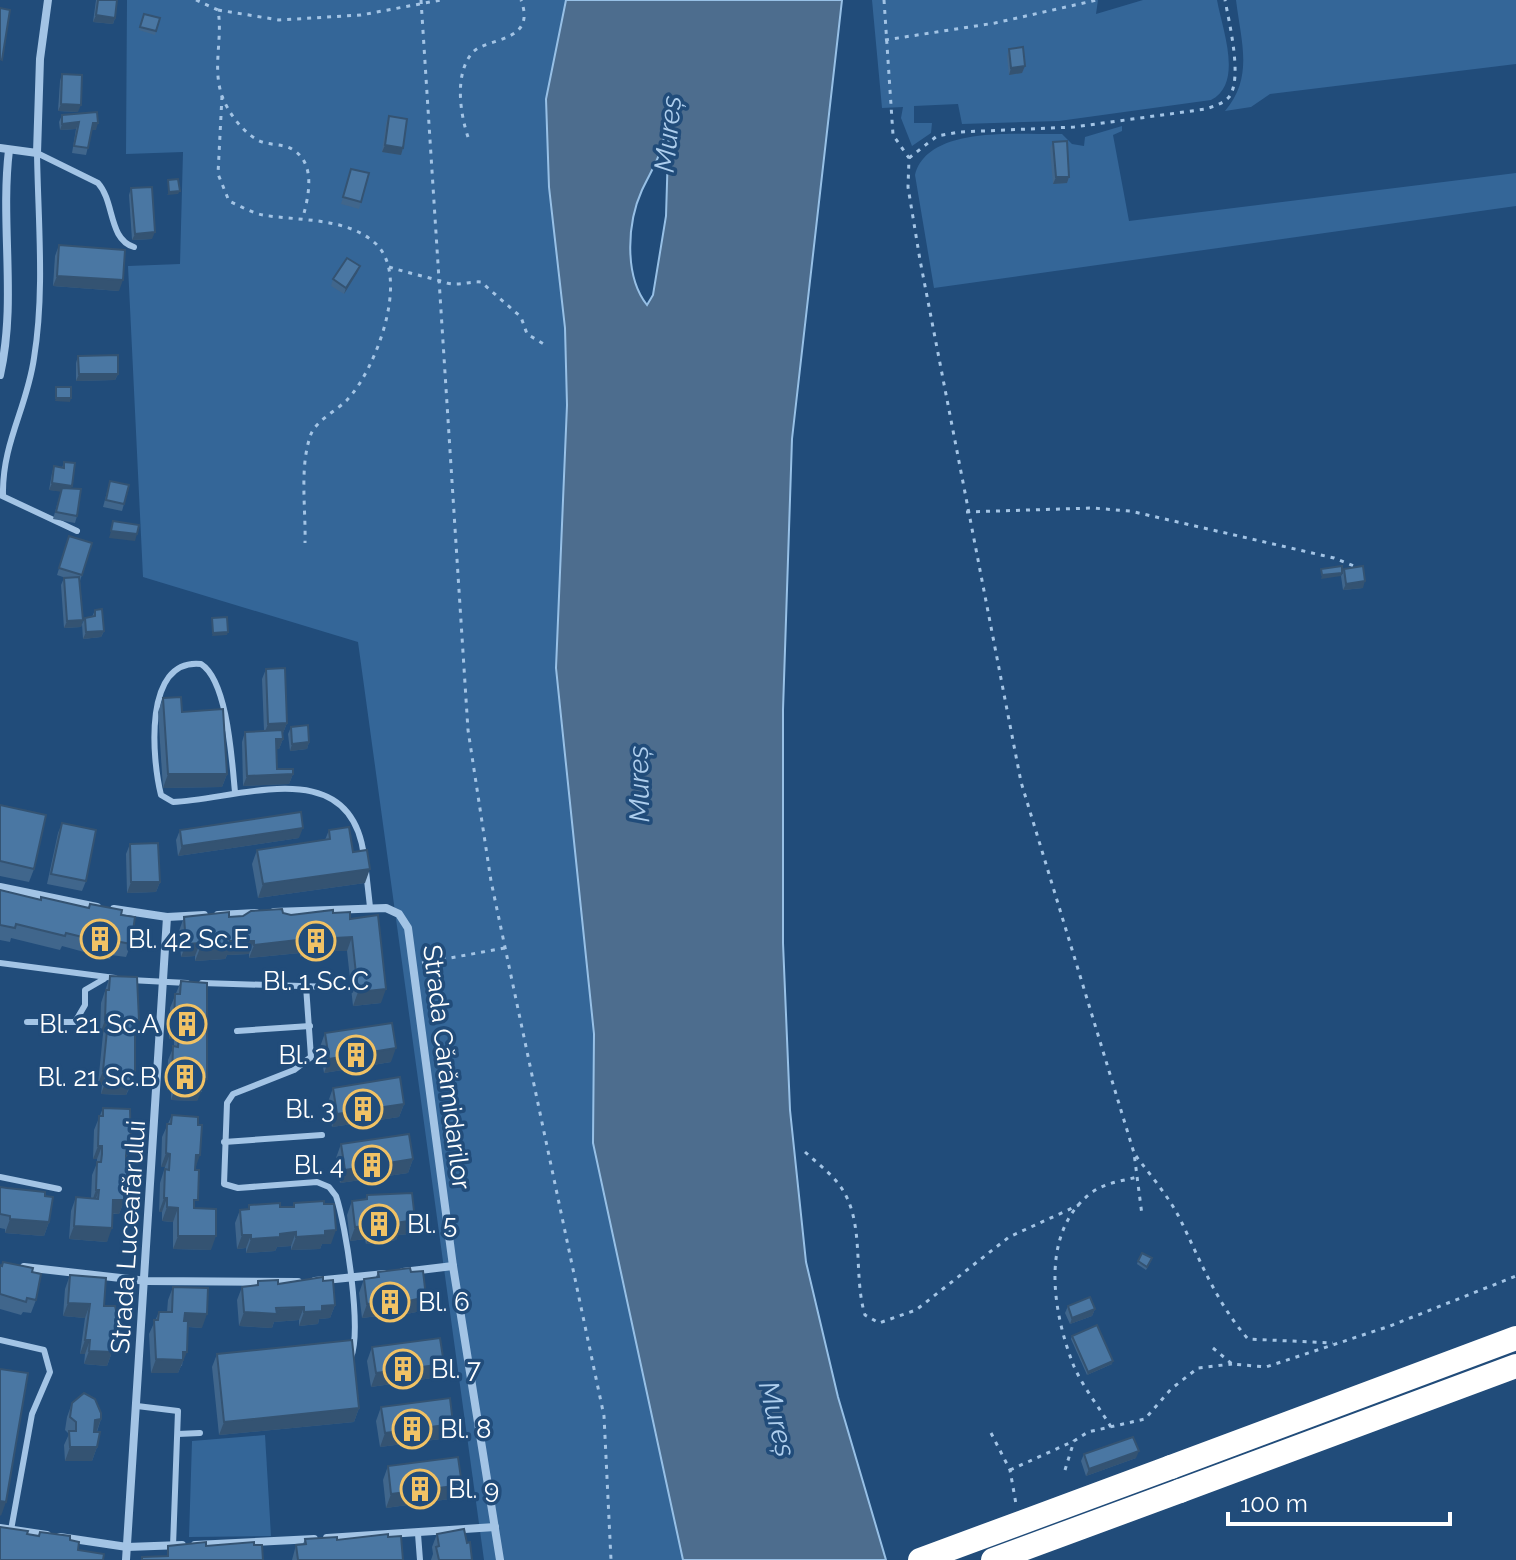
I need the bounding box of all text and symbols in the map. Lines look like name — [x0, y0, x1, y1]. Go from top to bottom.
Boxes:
water label: Mureș — [648, 94, 688, 174]
water label: Mureș — [622, 745, 656, 823]
building icon: Bl. 42 Sc.E — [79, 918, 121, 960]
building icon: Bl. 1 Sc.C — [295, 920, 337, 962]
place label: Bl. 42 Sc.E — [128, 924, 249, 954]
street label: Strada Cărămidarilor — [417, 943, 477, 1191]
place label: Bl. 1 Sc.C — [263, 966, 369, 996]
building icon: Bl. 21 Sc.A — [166, 1003, 208, 1045]
place label: Bl. 21 Sc.A — [39, 1009, 159, 1039]
building icon: Bl. 2 — [335, 1034, 377, 1076]
place label: Bl. 2 — [279, 1040, 328, 1070]
building icon: Bl. 21 Sc.B — [164, 1056, 206, 1098]
place label: Bl. 21 Sc.B — [37, 1062, 157, 1092]
building icon: Bl. 3 — [342, 1088, 384, 1130]
place label: Bl. 3 — [285, 1094, 335, 1124]
street label: Strada Luceafărului — [105, 1119, 151, 1355]
building icon: Bl. 4 — [351, 1144, 393, 1186]
place label: Bl. 4 — [294, 1150, 344, 1180]
building icon: Bl. 5 — [358, 1203, 400, 1245]
place label: Bl. 5 — [407, 1209, 457, 1239]
building icon: Bl. 6 — [369, 1281, 411, 1323]
place label: Bl. 6 — [418, 1287, 470, 1317]
building icon: Bl. 7 — [382, 1348, 424, 1390]
place label: Bl. 7 — [431, 1354, 481, 1384]
water label: Mureș — [752, 1378, 802, 1460]
building icon: Bl. 8 — [391, 1408, 433, 1450]
place label: Bl. 8 — [440, 1414, 491, 1444]
building icon: Bl. 9 — [399, 1468, 441, 1510]
place label: Bl. 9 — [448, 1474, 499, 1504]
scale bar — [1228, 1476, 1450, 1526]
text: 100 m — [1240, 1489, 1308, 1518]

